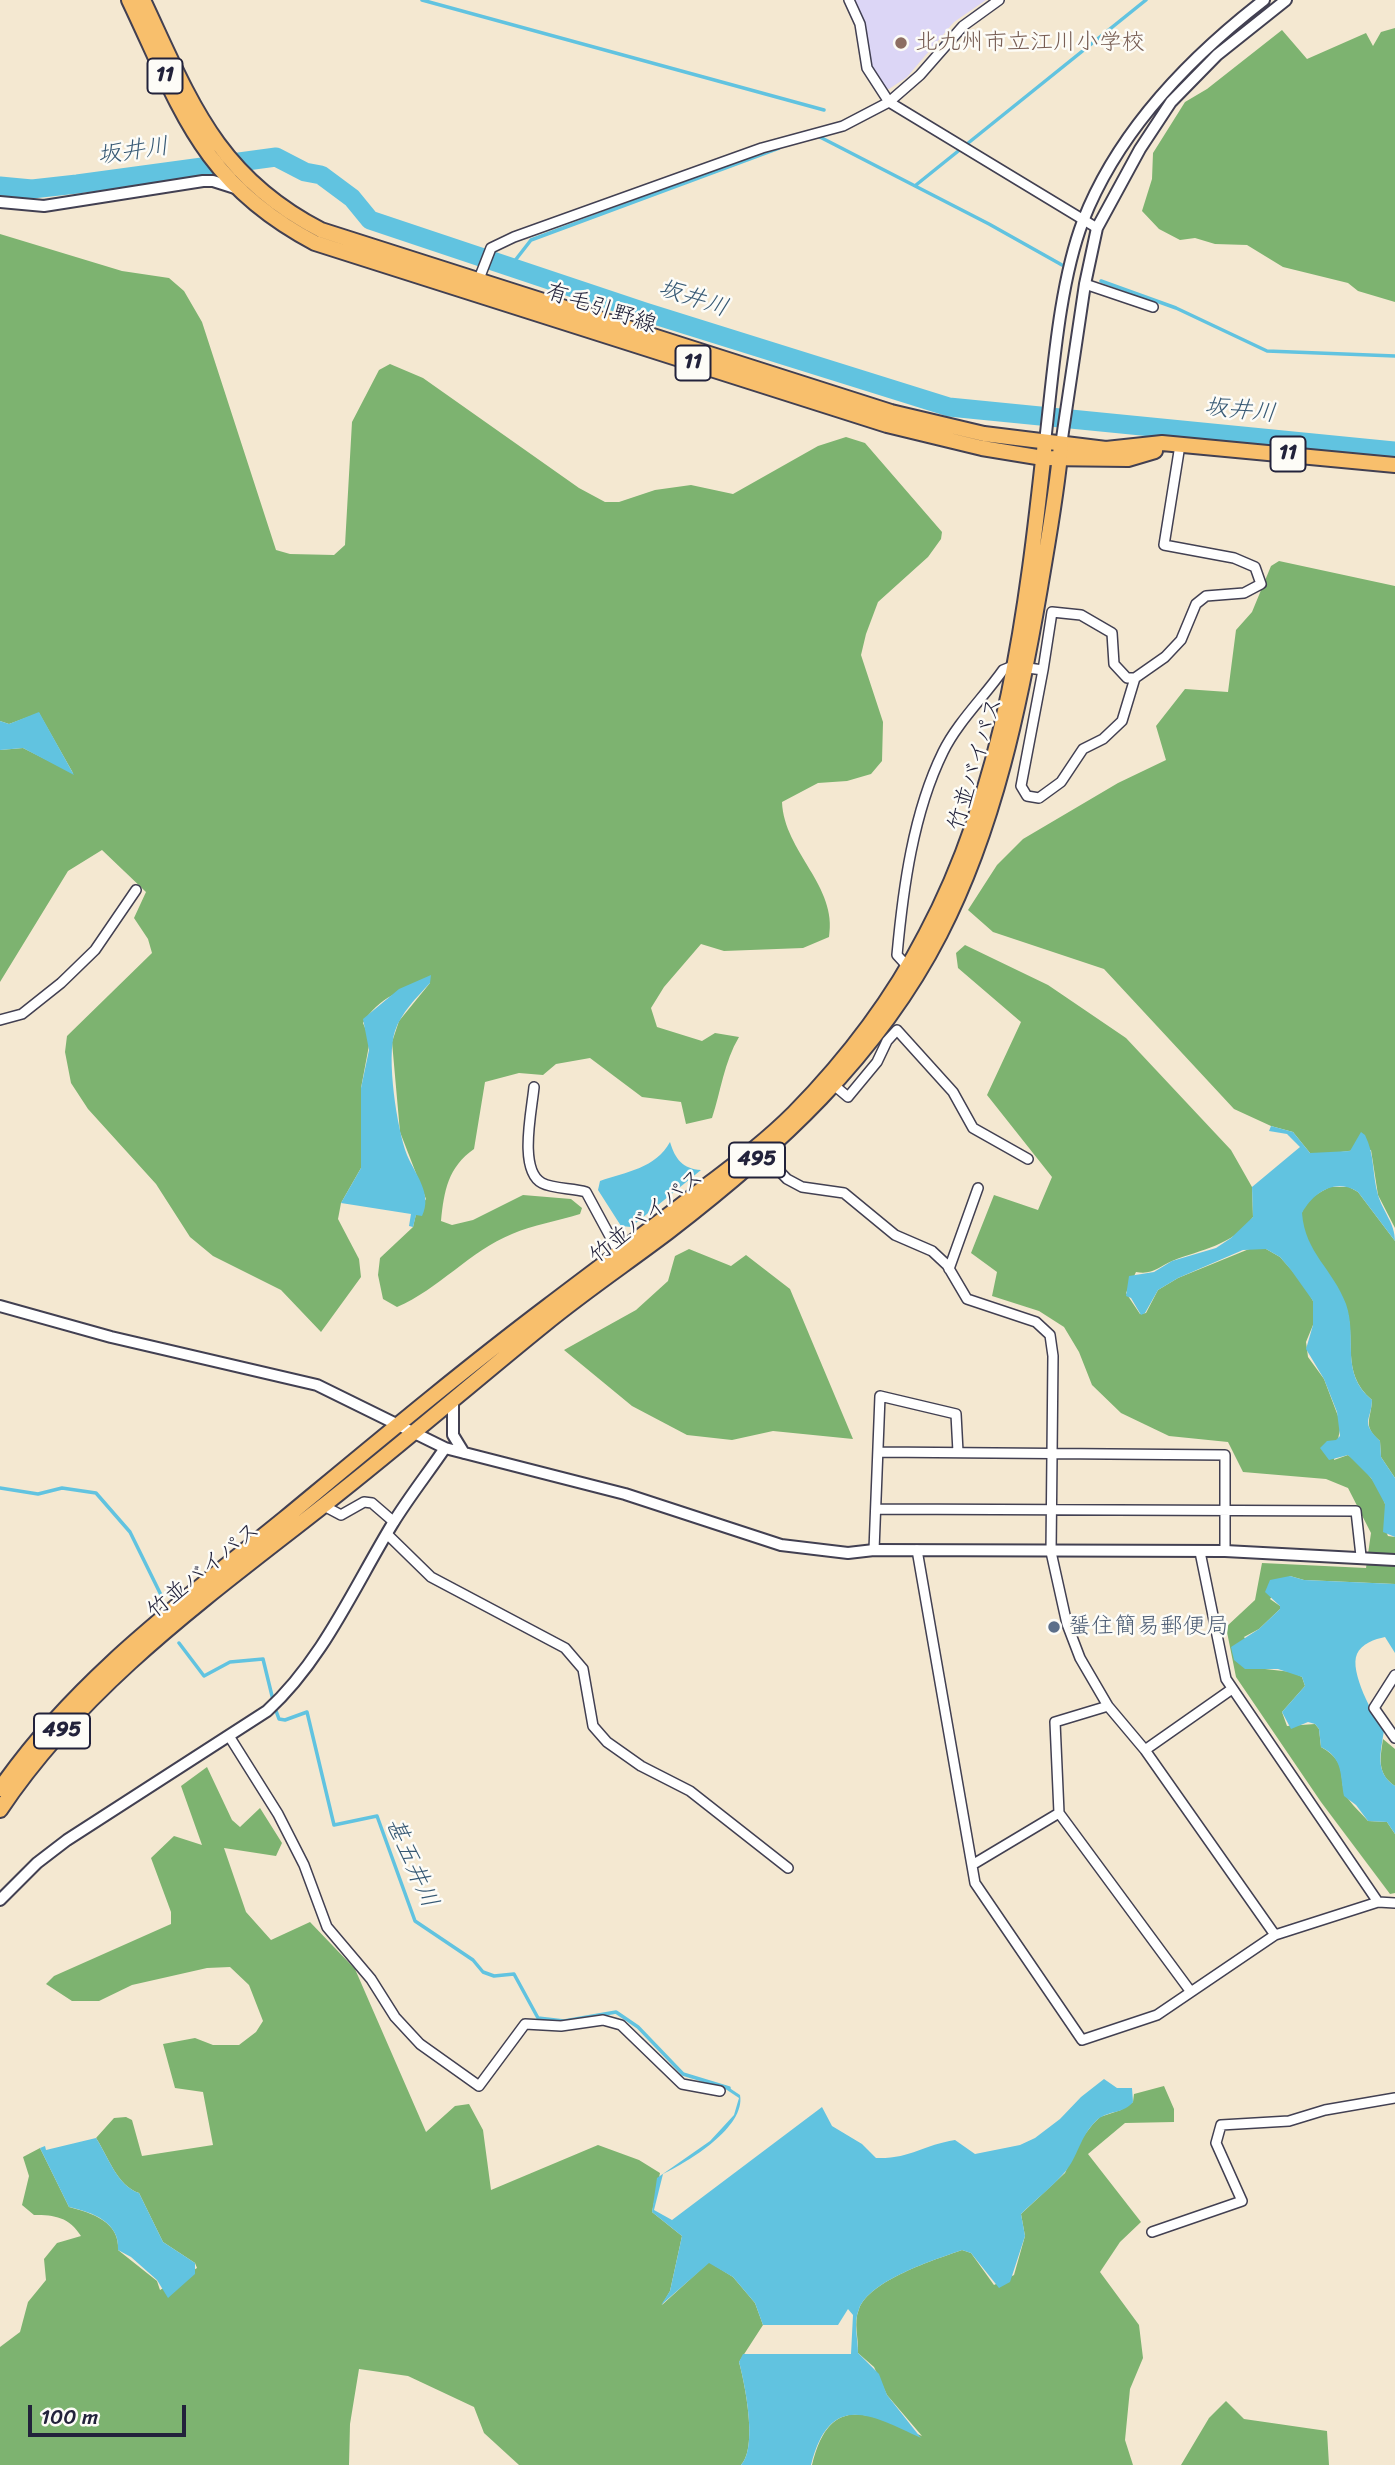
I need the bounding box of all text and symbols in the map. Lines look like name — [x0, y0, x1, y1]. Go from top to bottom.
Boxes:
place label: 北九州市立江川小学校 — [915, 29, 1145, 57]
marker: 北九州市立江川小学校 — [893, 35, 909, 51]
road number: 11 — [148, 58, 182, 94]
water label: 坂井川 — [95, 133, 171, 171]
water label: 坂井川 — [654, 274, 732, 324]
street label: 有毛引野線 — [542, 278, 660, 340]
road number: 11 — [676, 346, 710, 380]
water label: 坂井川 — [1203, 393, 1277, 429]
road number: 11 — [1270, 436, 1306, 472]
street label: 竹並バイパス — [943, 694, 1009, 834]
road number: 495 — [729, 1142, 785, 1178]
street label: 竹並バイパス — [584, 1164, 710, 1270]
street label: 竹並バイパス — [142, 1517, 266, 1625]
place label: 蜑住簡易郵便局 — [1068, 1613, 1229, 1641]
marker: 蜑住簡易郵便局 — [1046, 1619, 1062, 1635]
road number: 495 — [34, 1714, 90, 1748]
water label: 甚五井川 — [378, 1813, 444, 1913]
scale bar — [32, 2392, 189, 2436]
text: 100 m — [41, 2398, 98, 2436]

